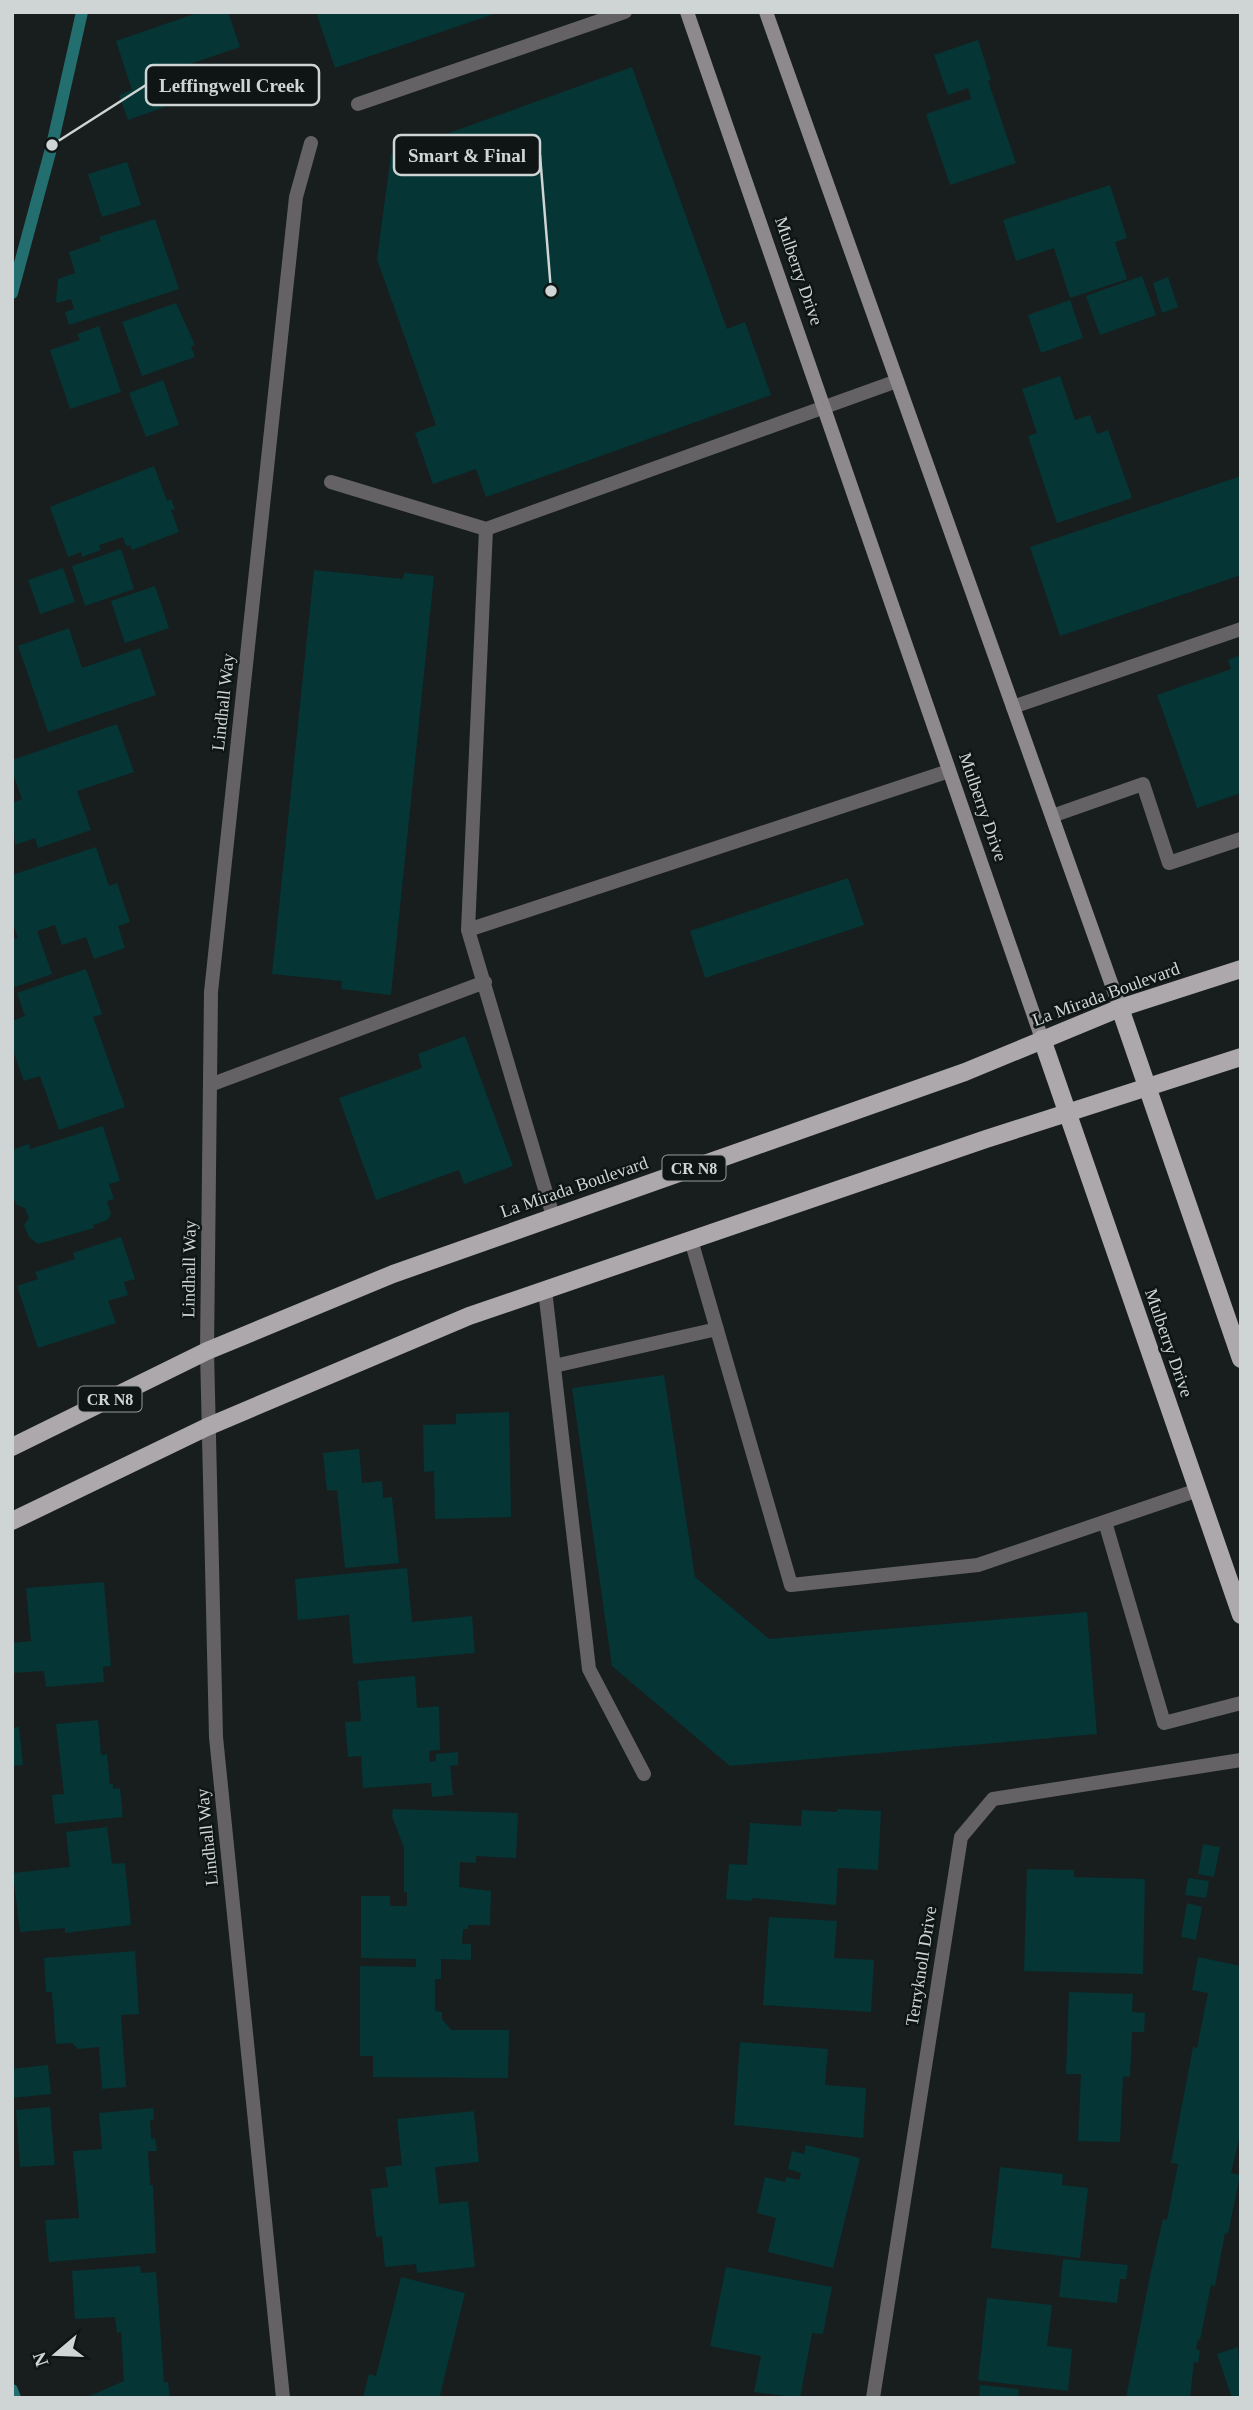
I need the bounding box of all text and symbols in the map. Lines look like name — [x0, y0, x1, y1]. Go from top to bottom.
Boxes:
callout: Leffingwell Creek — [146, 65, 319, 105]
text: Leffingwell Creek — [159, 75, 305, 96]
callout: Smart & Final — [394, 135, 540, 175]
text: Smart & Final — [408, 145, 526, 166]
street label: Mulberry Drive — [771, 214, 827, 328]
street label: Lindhall Way — [208, 652, 238, 752]
street label: Mulberry Drive — [955, 750, 1011, 864]
street label: La Mirada Boulevard — [1030, 958, 1182, 1030]
street label: La Mirada Boulevard — [497, 1152, 651, 1222]
road number: CR N8 — [662, 1156, 726, 1180]
street label: Lindhall Way — [178, 1220, 200, 1318]
street label: Mulberry Drive — [1141, 1286, 1197, 1400]
road number: CR N8 — [78, 1386, 142, 1412]
street label: Lindhall Way — [192, 1787, 222, 1887]
street label: Terryknoll Drive — [902, 1905, 940, 2027]
north arrow — [21, 2319, 91, 2389]
text: N — [28, 2349, 53, 2369]

